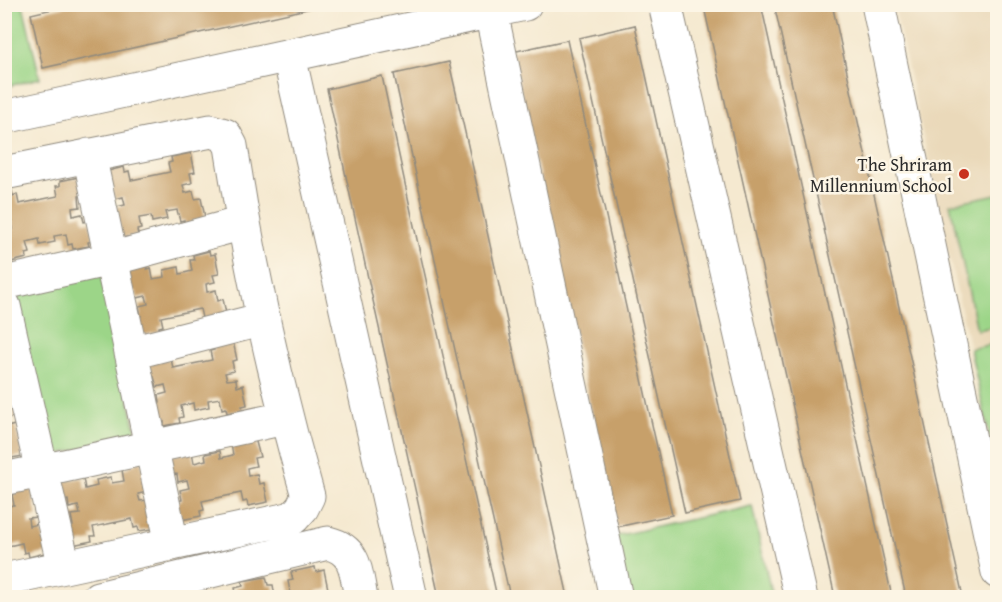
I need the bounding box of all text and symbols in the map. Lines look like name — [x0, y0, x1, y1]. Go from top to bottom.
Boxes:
place label: The Shriram Millennium School — [810, 151, 952, 199]
marker: The Shriram Millennium School — [957, 167, 971, 181]

